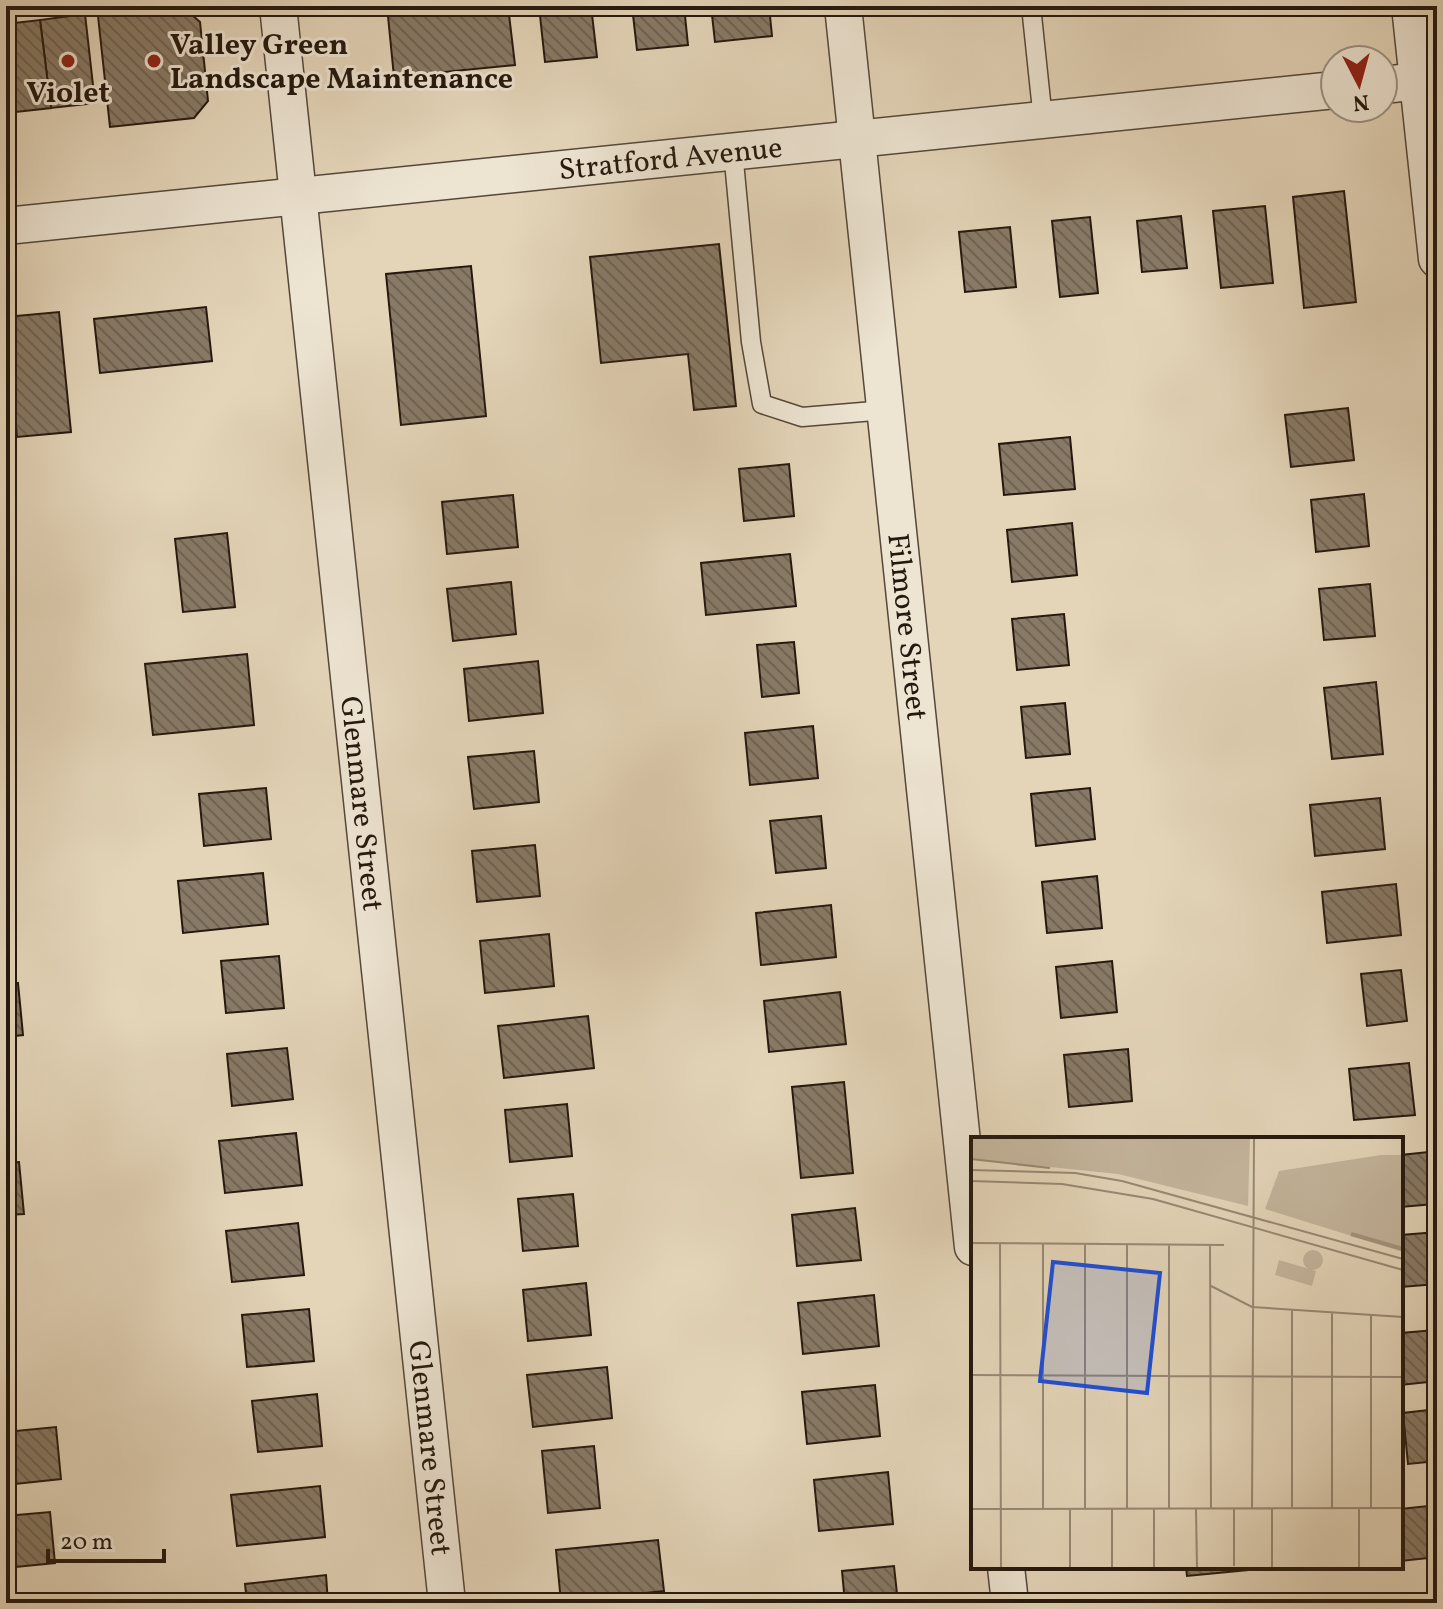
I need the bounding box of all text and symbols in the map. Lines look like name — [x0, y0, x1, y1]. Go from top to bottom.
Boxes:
place label: Valley Green Landscape Maintenance — [170, 25, 513, 101]
north arrow — [1319, 44, 1399, 124]
marker: Violet — [59, 52, 77, 70]
marker: Valley Green Landscape Maintenance — [145, 52, 163, 70]
place label: Violet — [26, 73, 110, 115]
text: N — [1351, 85, 1370, 118]
street label: Stratford Avenue — [557, 128, 785, 192]
street label: Filmore Street — [875, 531, 937, 722]
street label: Glenmare Street — [328, 694, 393, 913]
inset map — [971, 1137, 1403, 1569]
street label: Glenmare Street — [396, 1339, 461, 1558]
scale bar — [48, 1513, 164, 1563]
text: 20 m — [60, 1526, 113, 1560]

